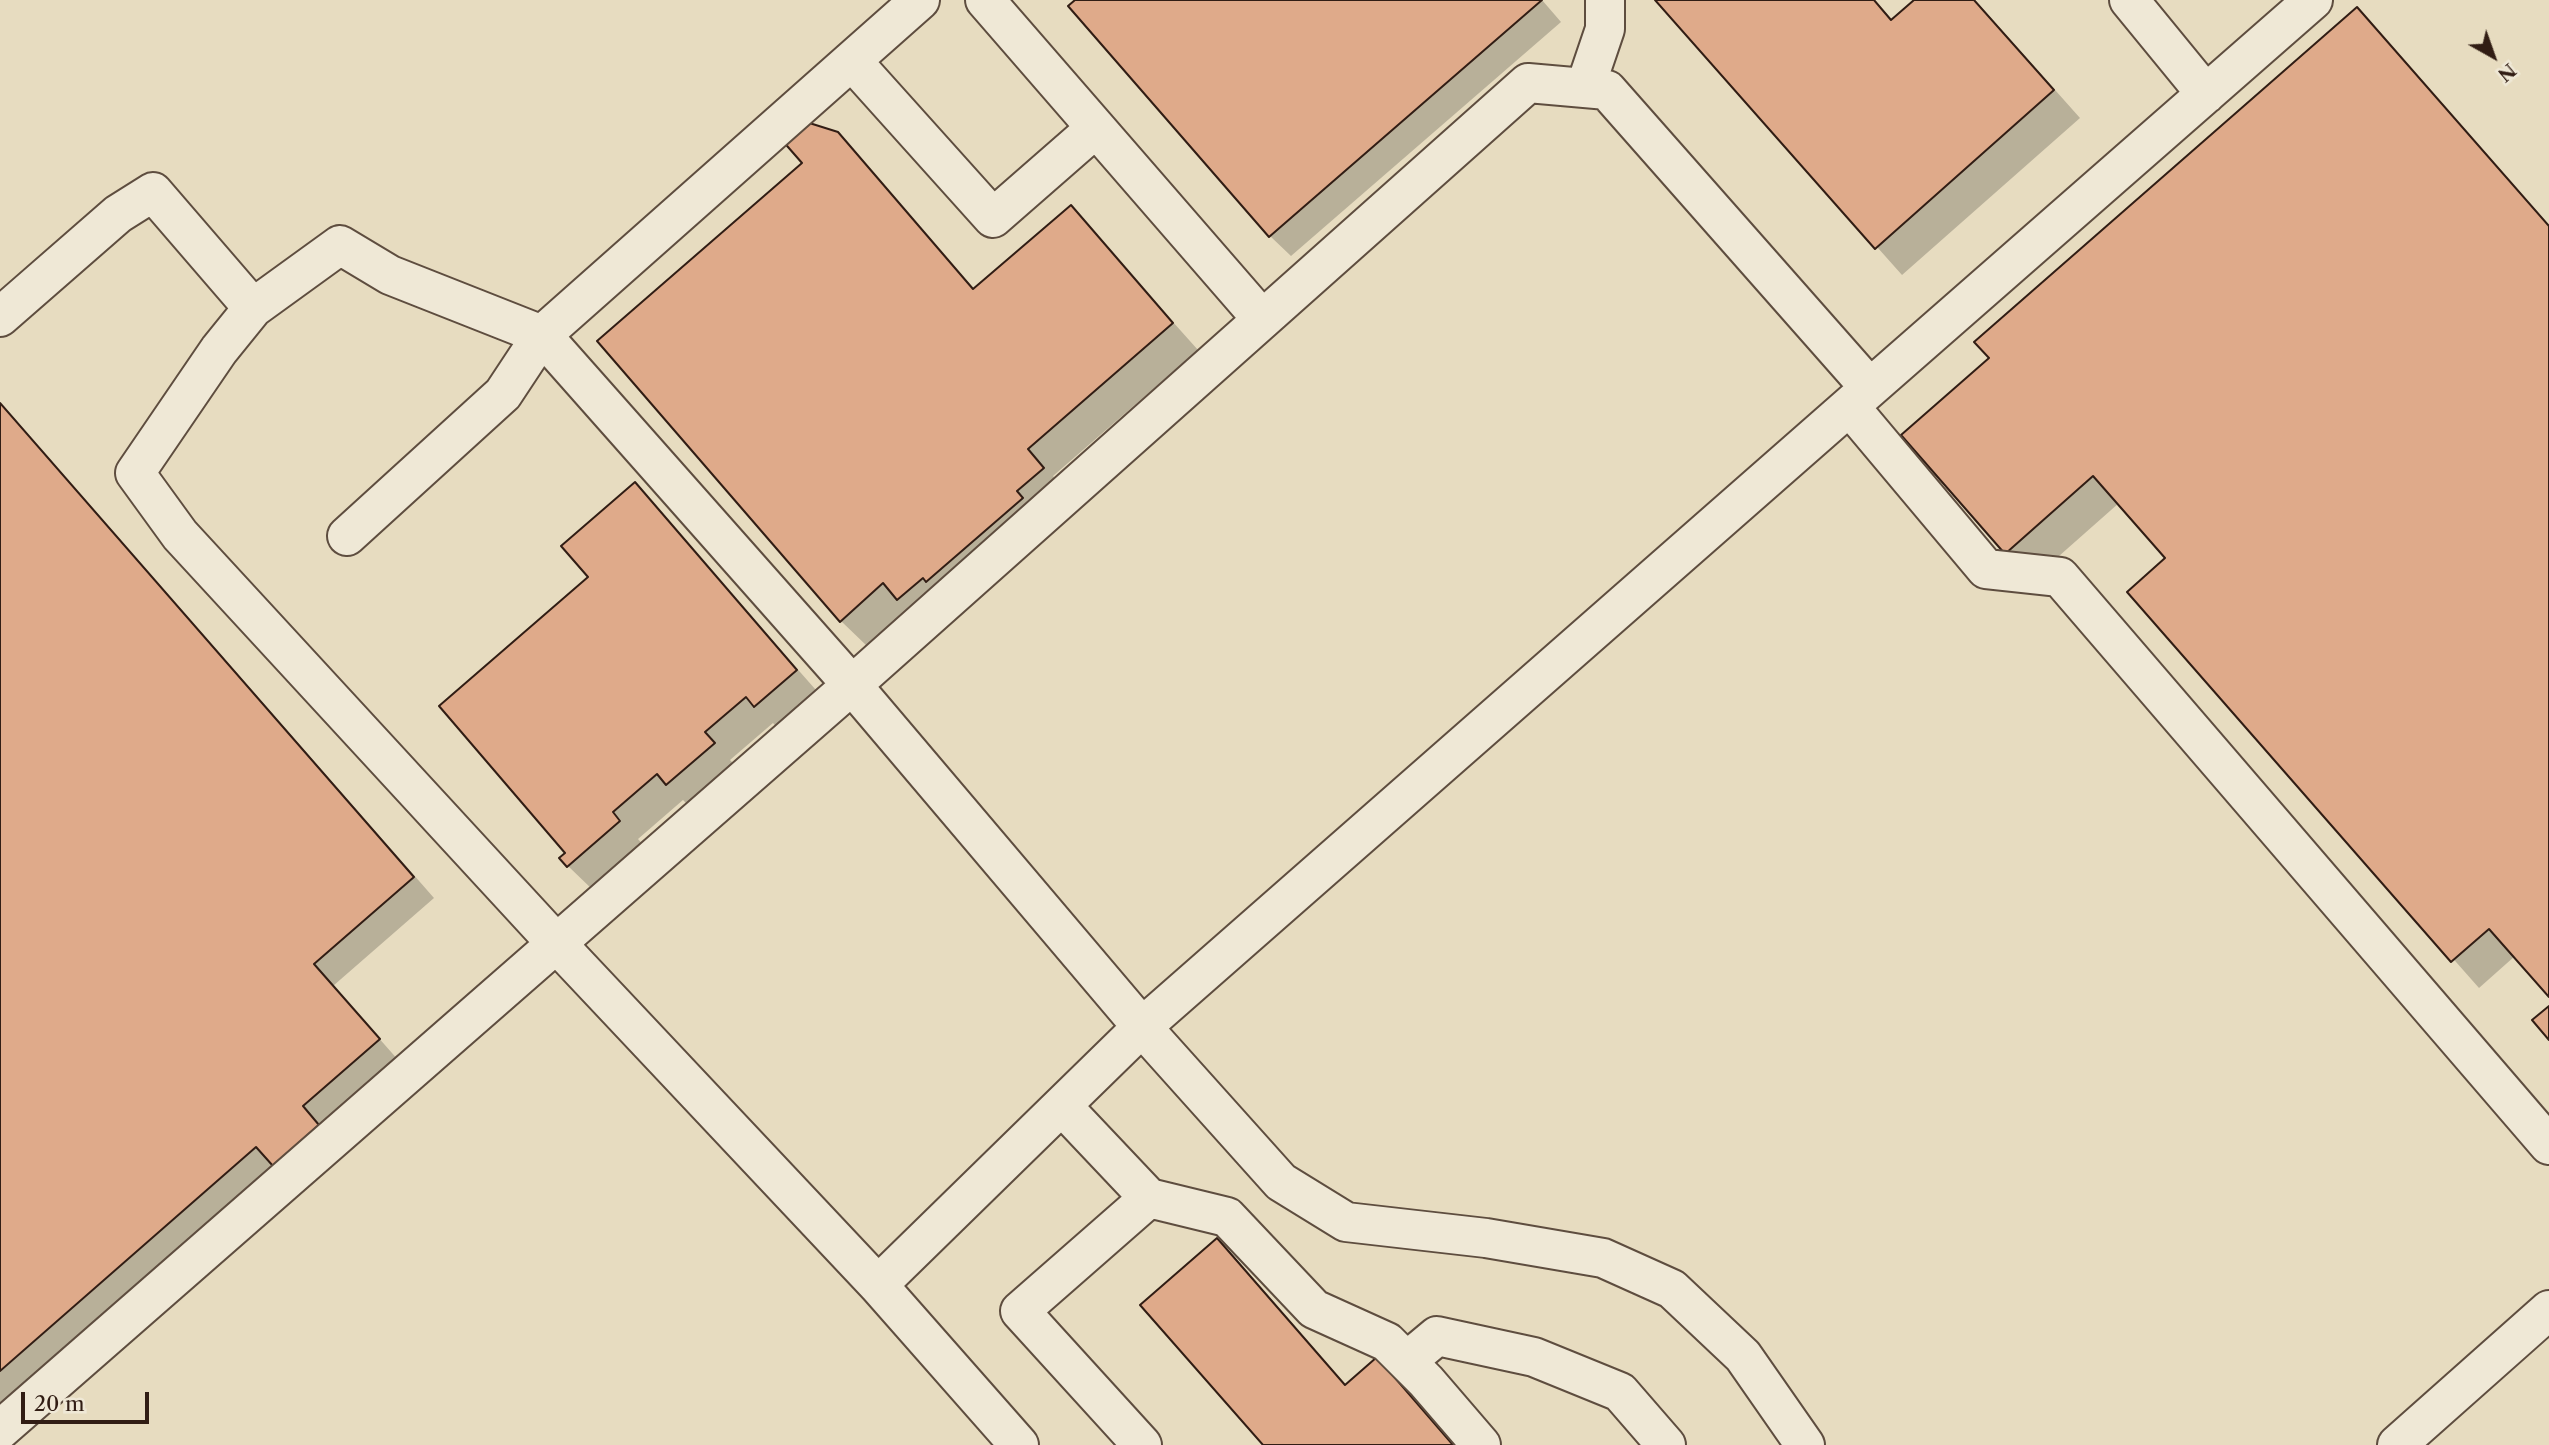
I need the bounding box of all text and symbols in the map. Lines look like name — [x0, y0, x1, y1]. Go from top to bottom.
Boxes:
north arrow — [2458, 21, 2528, 91]
text: N — [2493, 58, 2521, 87]
scale bar — [24, 1378, 152, 1422]
text: 20 m — [34, 1391, 85, 1416]

